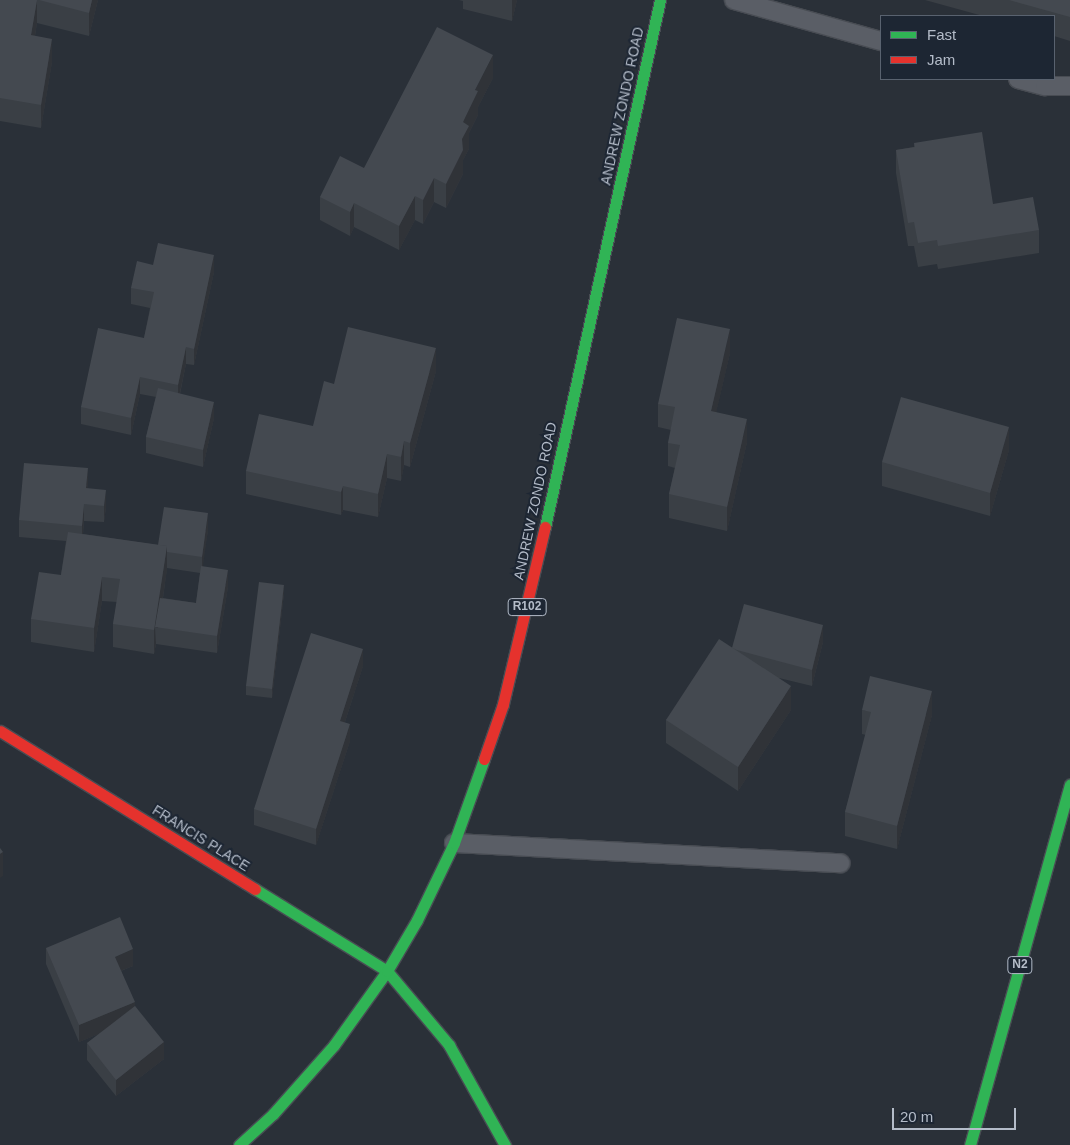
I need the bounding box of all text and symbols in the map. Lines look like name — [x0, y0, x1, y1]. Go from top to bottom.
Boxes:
legend — [880, 15, 1055, 80]
street label: ANDREW ZONDO ROAD — [597, 26, 647, 186]
text: Fast — [927, 26, 956, 43]
text: Jam — [927, 51, 955, 68]
street label: ANDREW ZONDO ROAD — [510, 421, 560, 581]
road number: R102 — [507, 598, 547, 616]
street label: FRANCIS PLACE — [149, 801, 253, 875]
road number: N2 — [1006, 956, 1034, 974]
scale bar — [895, 1098, 1019, 1130]
text: 20 m — [900, 1108, 933, 1125]

